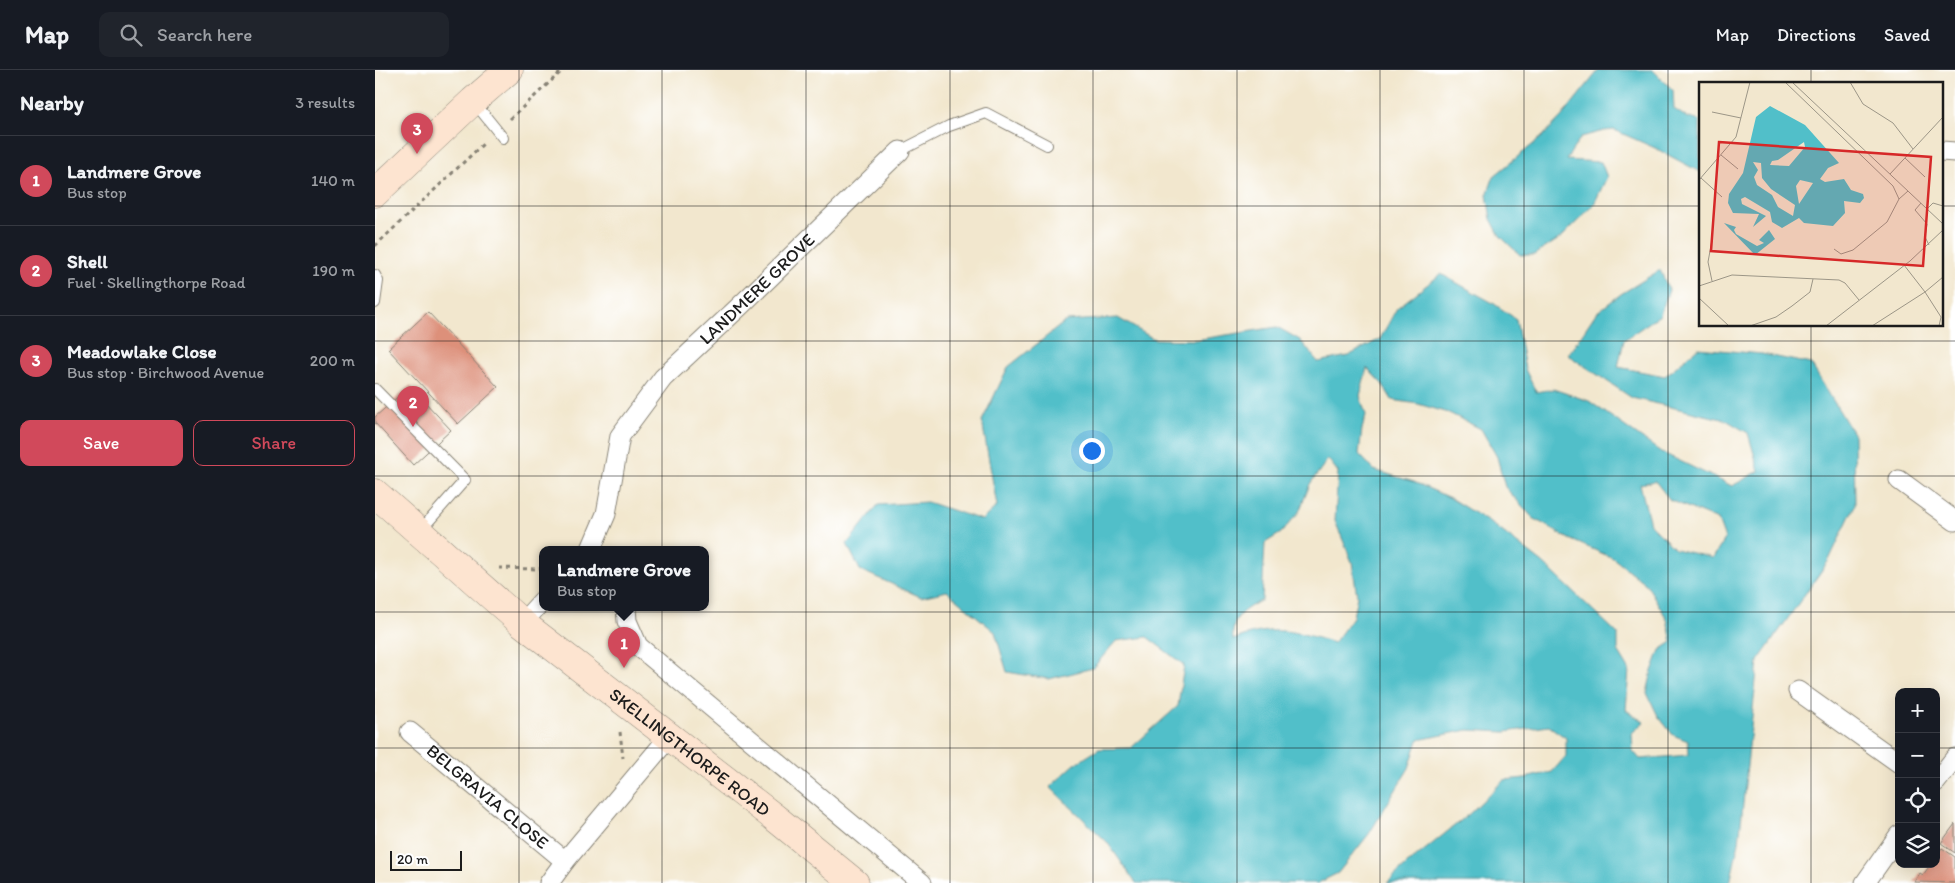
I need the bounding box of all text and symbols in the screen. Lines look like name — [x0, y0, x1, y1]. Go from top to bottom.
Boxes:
search box — [99, 12, 449, 57]
text: Map — [25, 20, 69, 49]
icon: search — [117, 21, 145, 49]
text: Search here — [157, 23, 252, 46]
text: Map — [1716, 24, 1749, 46]
text: Directions — [1777, 24, 1856, 46]
text: Saved — [1884, 24, 1930, 46]
inset map — [1699, 82, 1943, 326]
text: Nearby — [20, 90, 84, 115]
text: 3 results — [295, 93, 355, 112]
pin: 3 — [401, 113, 433, 154]
text: Landmere Grove — [67, 160, 201, 183]
text: 1 — [32, 171, 40, 190]
text: 140 m — [311, 171, 355, 190]
text: Bus stop — [67, 183, 127, 202]
street label: LANDMERE GROVE — [695, 229, 819, 349]
text: Shell — [67, 250, 108, 273]
text: 2 — [32, 261, 40, 280]
text: 190 m — [312, 261, 355, 280]
text: Fuel · Skellingthorpe Road — [67, 273, 246, 292]
text: Meadowlake Close — [67, 340, 217, 363]
text: 3 — [32, 351, 40, 370]
text: 200 m — [310, 351, 355, 370]
text: Bus stop · Birchwood Avenue — [67, 363, 264, 382]
pin: 2 — [397, 386, 429, 427]
button: Save — [20, 420, 183, 466]
button: Share — [193, 420, 355, 466]
your location — [1079, 438, 1105, 464]
popup — [539, 546, 709, 611]
text: Landmere Grove — [557, 558, 691, 581]
text: Bus stop — [557, 581, 617, 600]
pin: 1 — [608, 627, 640, 668]
street label: SKELLINGTHORPE ROAD — [605, 683, 775, 821]
map controls — [1895, 688, 1940, 868]
button: + — [1895, 688, 1940, 733]
button: − — [1895, 733, 1940, 778]
street label: BELGRAVIA CLOSE — [422, 739, 553, 854]
button: locate — [1895, 778, 1940, 823]
button: layers — [1895, 823, 1940, 868]
scale bar — [390, 848, 463, 871]
text: 20 m — [397, 851, 428, 868]

